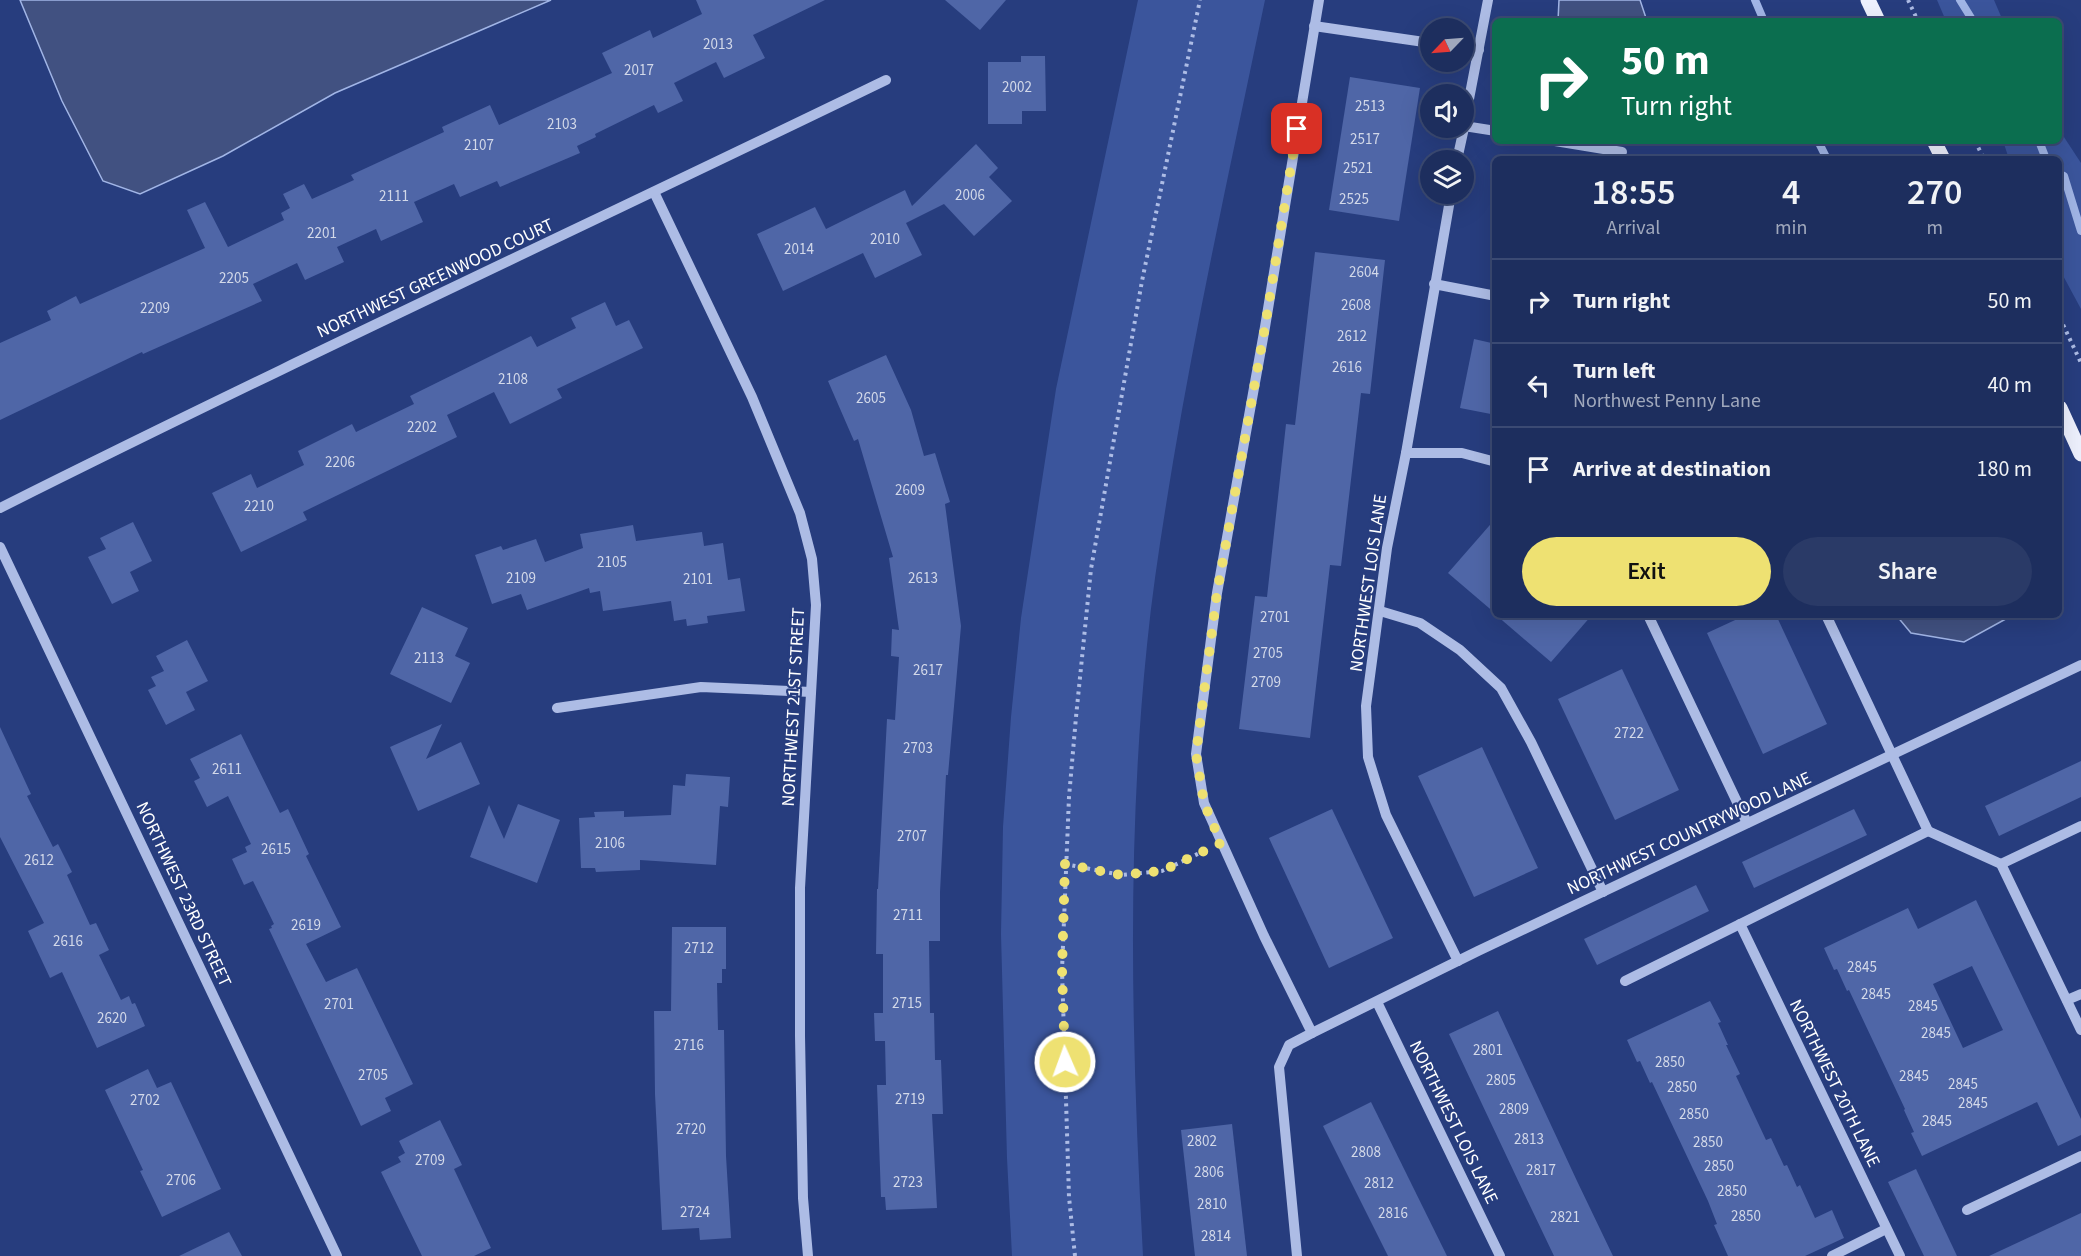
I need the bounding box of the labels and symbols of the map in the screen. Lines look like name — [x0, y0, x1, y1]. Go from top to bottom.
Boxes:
north arrow — [1420, 18, 1474, 72]
house number: 2013 — [703, 34, 733, 55]
house number: 2017 — [624, 60, 654, 81]
house number: 2002 — [1002, 77, 1032, 98]
house number: 2513 — [1355, 96, 1385, 117]
pin — [1271, 103, 1322, 154]
house number: 2103 — [547, 114, 577, 135]
house number: 2517 — [1350, 129, 1380, 150]
house number: 2107 — [464, 135, 494, 156]
house number: 2521 — [1343, 158, 1373, 179]
house number: 2006 — [955, 185, 985, 206]
house number: 2111 — [379, 186, 409, 207]
house number: 2525 — [1339, 189, 1369, 210]
street label: NORTHWEST GREENWOOD COURT — [313, 212, 558, 344]
house number: 2201 — [307, 223, 337, 244]
house number: 2010 — [870, 229, 900, 250]
house number: 2014 — [784, 239, 814, 260]
house number: 2604 — [1349, 262, 1379, 283]
house number: 2205 — [219, 268, 249, 289]
house number: 2608 — [1341, 295, 1371, 316]
house number: 2209 — [140, 298, 170, 319]
house number: 2612 — [1337, 326, 1367, 347]
house number: 2616 — [1332, 357, 1362, 378]
house number: 2108 — [498, 369, 528, 390]
house number: 2605 — [856, 388, 886, 409]
house number: 2202 — [407, 417, 437, 438]
house number: 2206 — [325, 452, 355, 473]
house number: 2609 — [895, 480, 925, 501]
street label: NORTHWEST LOIS LANE — [1344, 493, 1393, 673]
house number: 2210 — [244, 496, 274, 517]
house number: 2105 — [597, 552, 627, 573]
house number: 2109 — [506, 568, 536, 589]
house number: 2613 — [908, 568, 938, 589]
house number: 2101 — [683, 569, 713, 590]
street label: NORTHWEST 21ST STREET — [776, 607, 811, 807]
house number: 2701 — [1260, 607, 1290, 628]
house number: 2705 — [1253, 643, 1283, 664]
house number: 2113 — [414, 648, 444, 669]
house number: 2617 — [913, 660, 943, 681]
house number: 2709 — [1251, 672, 1281, 693]
house number: 2722 — [1614, 723, 1644, 744]
house number: 2703 — [903, 738, 933, 759]
house number: 2611 — [212, 759, 242, 780]
street label: NORTHWEST COUNTRYWOOD LANE — [1563, 766, 1815, 901]
street label: NORTHWEST 23RD STREET — [130, 798, 238, 991]
house number: 2707 — [897, 826, 927, 847]
house number: 2106 — [595, 833, 625, 854]
house number: 2615 — [261, 839, 291, 860]
house number: 2612 — [24, 850, 54, 871]
house number: 2711 — [893, 905, 923, 926]
house number: 2619 — [291, 915, 321, 936]
house number: 2616 — [53, 931, 83, 952]
house number: 2712 — [684, 938, 714, 959]
house number: 2845 — [1847, 957, 1877, 978]
house number: 2845 — [1861, 984, 1891, 1005]
house number: 2715 — [892, 993, 922, 1014]
house number: 2701 — [324, 994, 354, 1015]
street label: NORTHWEST 20TH LANE — [1783, 995, 1886, 1171]
house number: 2845 — [1908, 996, 1938, 1017]
house number: 2620 — [97, 1008, 127, 1029]
house number: 2845 — [1921, 1023, 1951, 1044]
position arrow — [1033, 1030, 1097, 1094]
house number: 2716 — [674, 1035, 704, 1056]
street label: NORTHWEST LOIS LANE — [1403, 1036, 1504, 1208]
house number: 2801 — [1473, 1040, 1503, 1061]
house number: 2850 — [1655, 1052, 1685, 1073]
house number: 2705 — [358, 1065, 388, 1086]
house number: 2845 — [1899, 1066, 1929, 1087]
house number: 2805 — [1486, 1070, 1516, 1091]
house number: 2845 — [1948, 1074, 1978, 1095]
house number: 2850 — [1667, 1077, 1697, 1098]
house number: 2719 — [895, 1089, 925, 1110]
house number: 2702 — [130, 1090, 160, 1111]
house number: 2845 — [1958, 1093, 1988, 1114]
house number: 2809 — [1499, 1099, 1529, 1120]
house number: 2850 — [1679, 1104, 1709, 1125]
house number: 2845 — [1922, 1111, 1952, 1132]
house number: 2720 — [676, 1119, 706, 1140]
house number: 2813 — [1514, 1129, 1544, 1150]
house number: 2802 — [1187, 1131, 1217, 1152]
house number: 2850 — [1693, 1132, 1723, 1153]
house number: 2808 — [1351, 1142, 1381, 1163]
house number: 2709 — [415, 1150, 445, 1171]
house number: 2850 — [1704, 1156, 1734, 1177]
house number: 2817 — [1526, 1160, 1556, 1181]
house number: 2806 — [1194, 1162, 1224, 1183]
house number: 2706 — [166, 1170, 196, 1191]
house number: 2723 — [893, 1172, 923, 1193]
house number: 2812 — [1364, 1173, 1394, 1194]
house number: 2850 — [1717, 1181, 1747, 1202]
house number: 2810 — [1197, 1194, 1227, 1215]
house number: 2724 — [680, 1202, 710, 1223]
house number: 2816 — [1378, 1203, 1408, 1224]
house number: 2850 — [1731, 1206, 1761, 1227]
house number: 2821 — [1550, 1207, 1580, 1228]
house number: 2814 — [1201, 1226, 1231, 1247]

